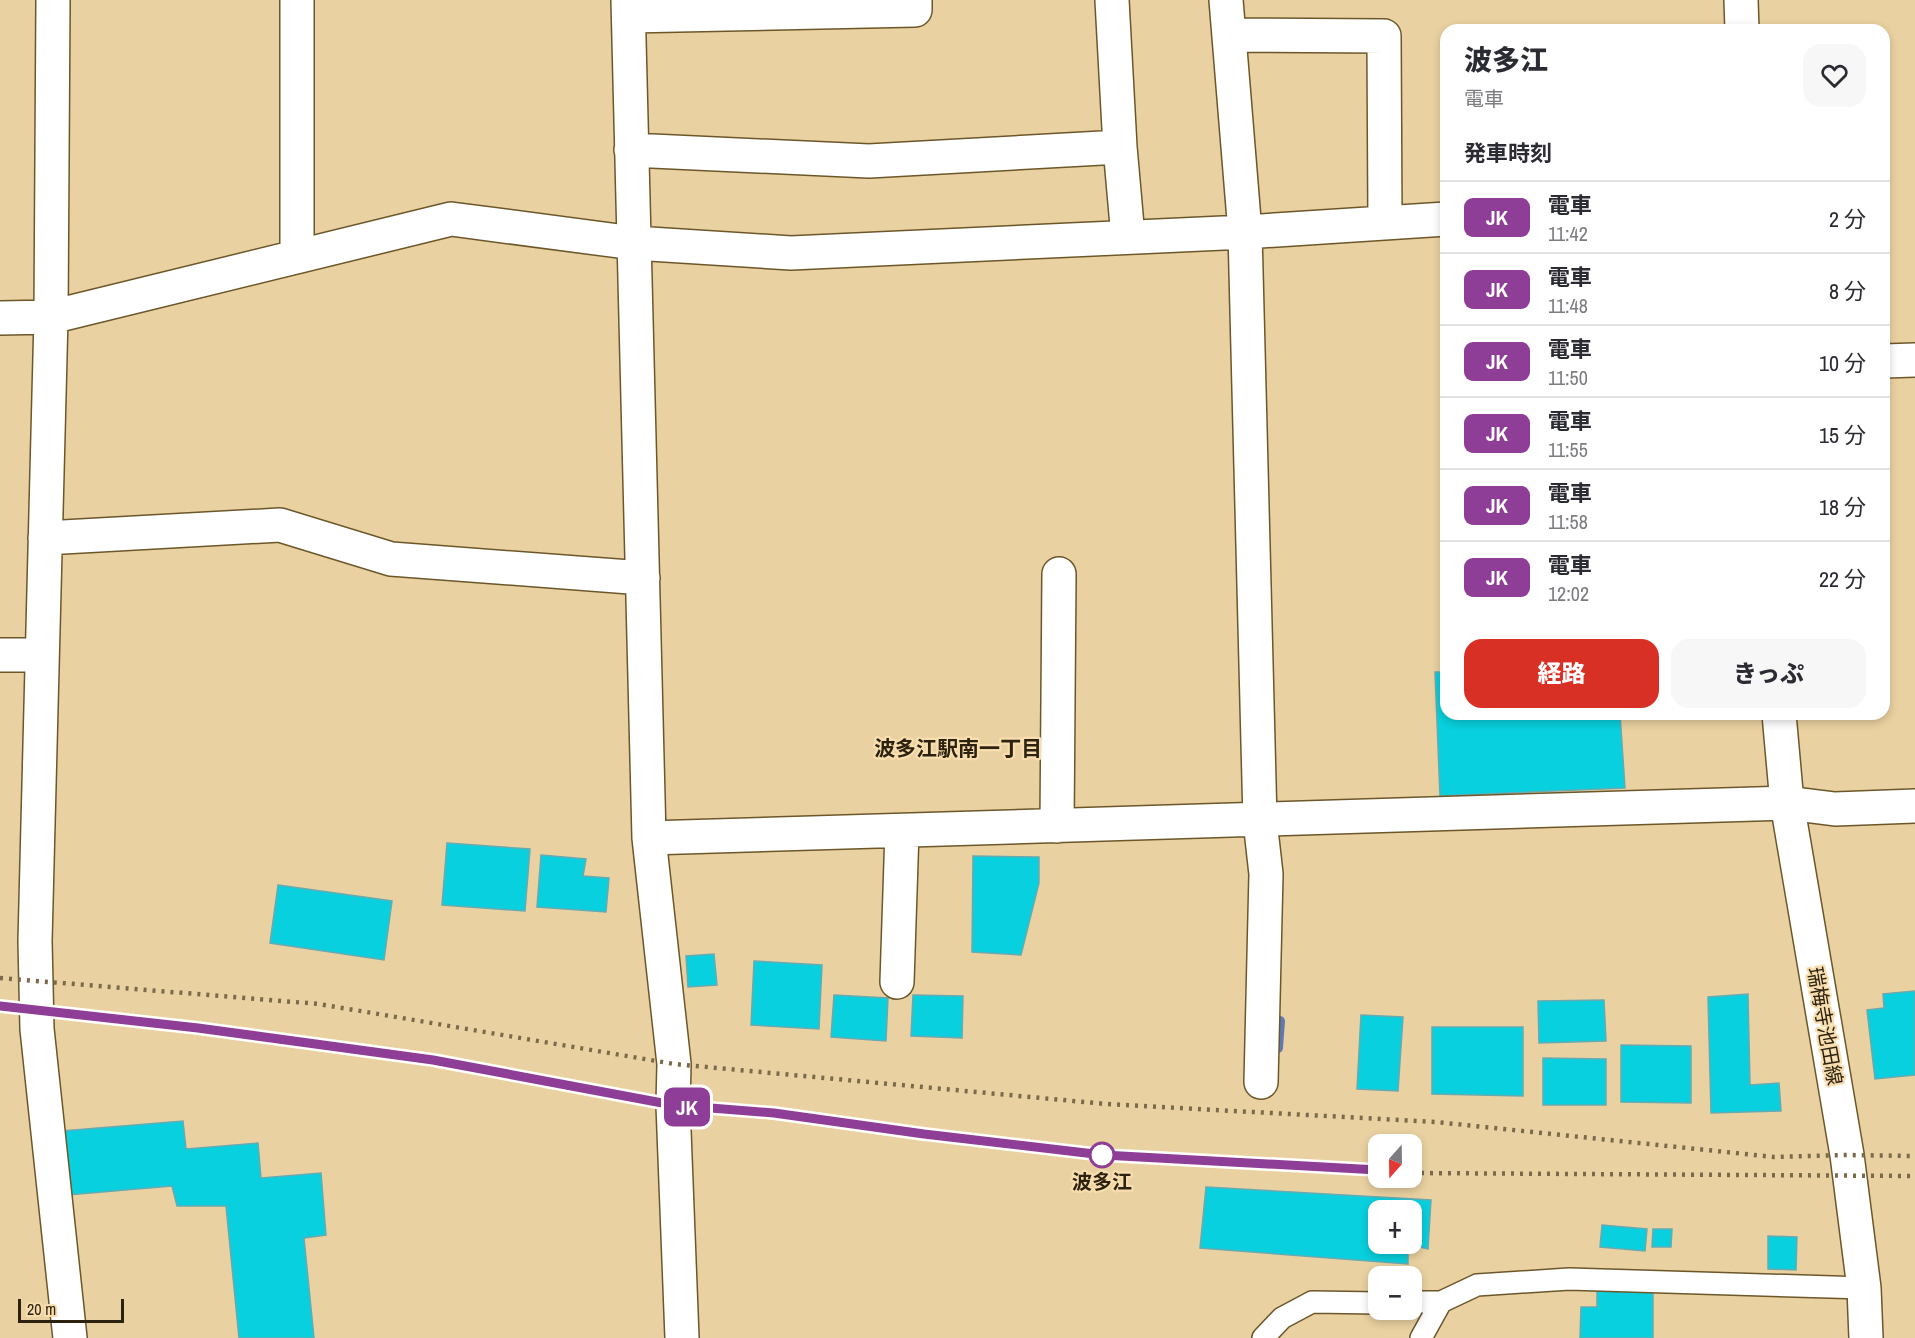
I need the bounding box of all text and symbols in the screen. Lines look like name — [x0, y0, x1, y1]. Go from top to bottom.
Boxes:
text: 波多江 — [1464, 41, 1548, 79]
button: heart — [1803, 44, 1866, 107]
text: 電車 — [1464, 85, 1504, 112]
text: 発車時刻 — [1464, 138, 1552, 168]
text: 電車 — [1548, 190, 1592, 220]
text: JK — [1486, 203, 1508, 232]
text: 2 分 — [1829, 204, 1866, 234]
text: 11:42 — [1548, 220, 1588, 247]
text: 電車 — [1548, 262, 1592, 292]
text: JK — [1486, 275, 1508, 304]
text: 8 分 — [1829, 276, 1866, 306]
text: 11:48 — [1548, 292, 1588, 319]
text: 電車 — [1548, 334, 1592, 364]
text: JK — [1486, 347, 1508, 376]
text: 10 分 — [1819, 348, 1866, 378]
text: 11:50 — [1548, 364, 1588, 391]
text: 電車 — [1548, 406, 1592, 436]
text: JK — [1486, 419, 1508, 448]
text: 15 分 — [1819, 420, 1866, 450]
text: 11:55 — [1548, 436, 1588, 463]
text: 電車 — [1548, 478, 1592, 508]
text: JK — [1486, 491, 1508, 520]
text: 18 分 — [1819, 492, 1866, 522]
text: 11:58 — [1548, 508, 1588, 535]
text: 電車 — [1548, 550, 1592, 580]
text: JK — [1486, 563, 1508, 592]
text: 22 分 — [1819, 564, 1866, 594]
text: 12:02 — [1548, 580, 1589, 607]
button: 経路 — [1464, 639, 1659, 708]
button: きっぷ — [1671, 639, 1866, 708]
district label: 波多江駅南一丁目 — [874, 734, 1042, 763]
street label: 瑞梅寺池田線 — [1802, 964, 1849, 1087]
line badge: JK — [660, 1088, 714, 1126]
text: JK — [676, 1093, 698, 1122]
north arrow — [1368, 1134, 1422, 1188]
map controls — [1368, 1134, 1422, 1320]
marker: 波多江 — [1089, 1142, 1115, 1168]
place label: 波多江 — [1072, 1168, 1132, 1195]
button: + — [1368, 1200, 1422, 1254]
button: − — [1368, 1266, 1422, 1320]
scale bar — [18, 1296, 124, 1324]
text: 20 m — [27, 1298, 56, 1320]

